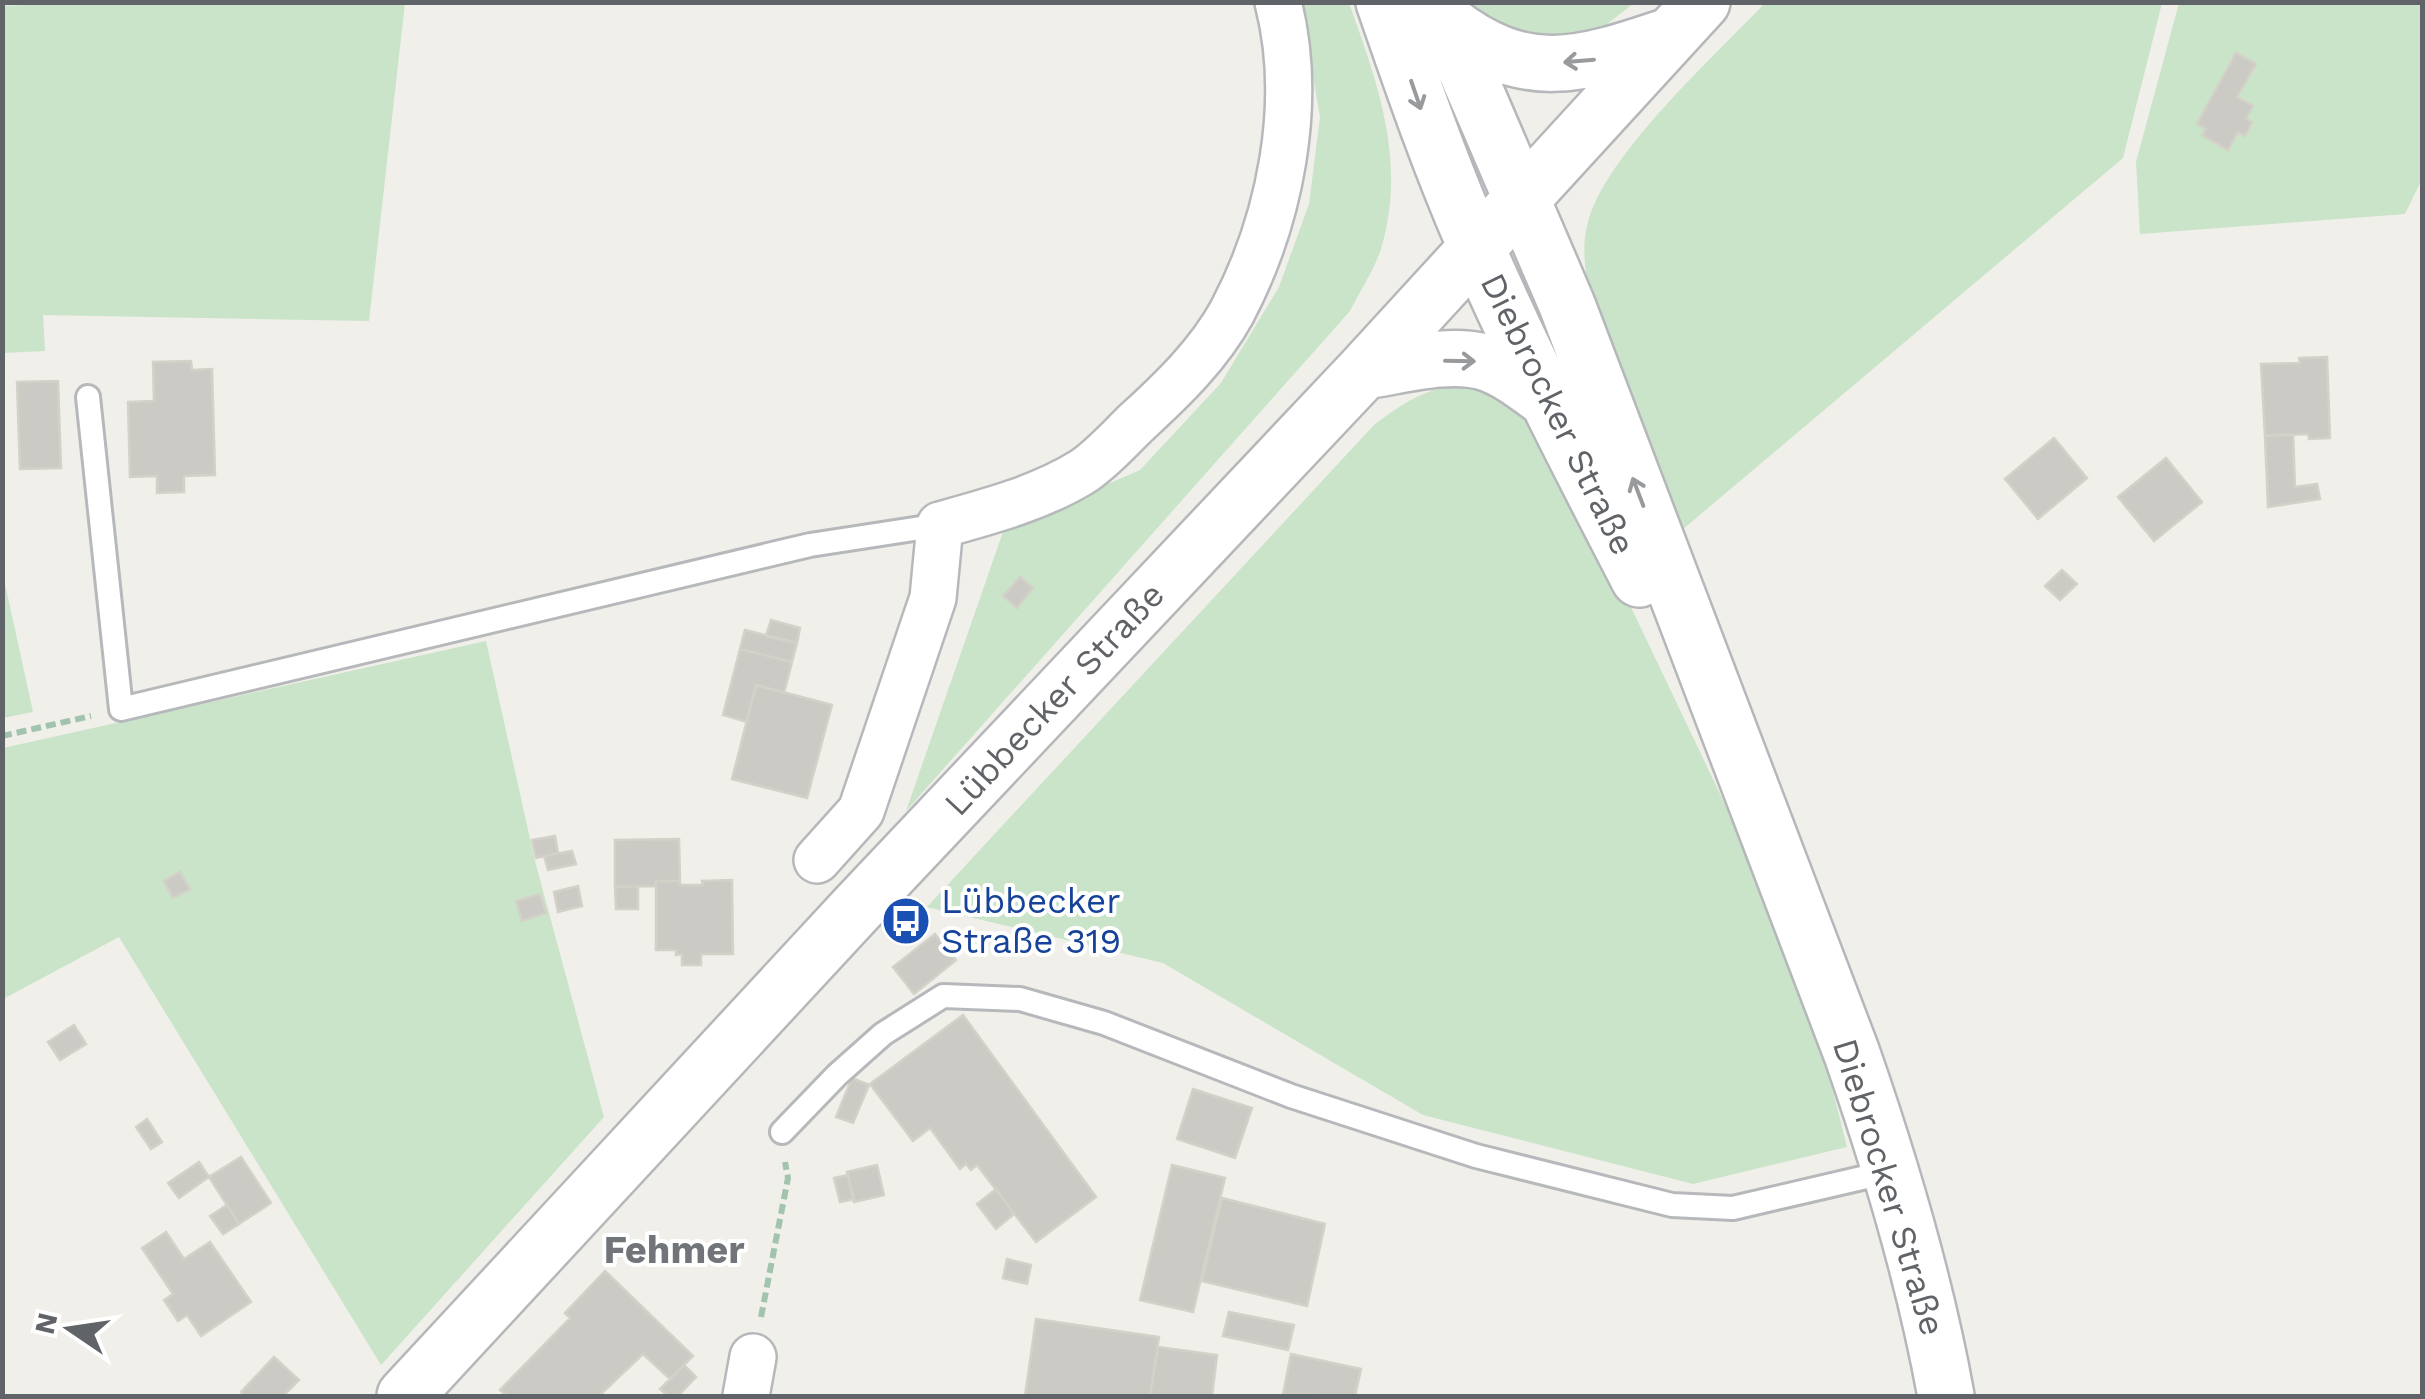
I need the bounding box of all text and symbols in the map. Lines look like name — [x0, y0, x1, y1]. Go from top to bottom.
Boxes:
one-way arrow — [1563, 51, 1595, 70]
one-way arrow — [1409, 78, 1427, 110]
street label: Diebrocker Straße — [1472, 266, 1644, 562]
one-way arrow — [1442, 352, 1475, 370]
one-way arrow — [1628, 477, 1646, 508]
street label: Lübbecker Straße — [935, 574, 1173, 824]
place label: Lübbecker Straße 319 — [941, 880, 1121, 962]
bus stop icon: Lübbecker Straße 319 — [880, 895, 932, 947]
street label: Diebrocker Straße — [1824, 1034, 1954, 1340]
district label: Fehmer — [603, 1228, 745, 1272]
north arrow — [20, 1279, 120, 1379]
text: N — [28, 1310, 65, 1337]

